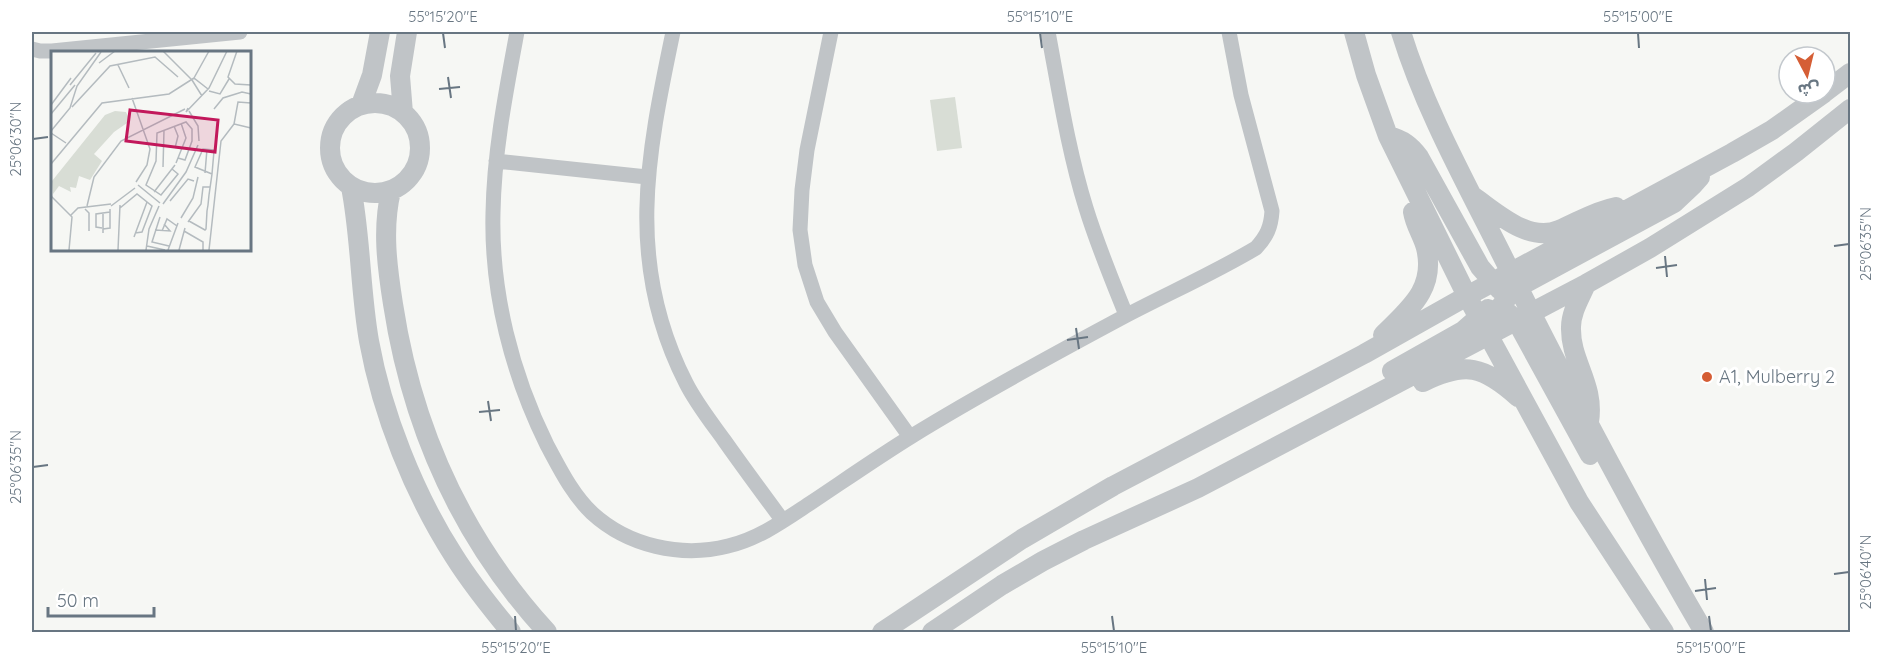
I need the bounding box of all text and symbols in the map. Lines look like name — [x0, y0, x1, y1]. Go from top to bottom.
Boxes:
text: 55°15'20"E — [408, 7, 478, 26]
text: 55°15'10"E — [1007, 7, 1073, 26]
text: 55°15'00"E — [1603, 7, 1673, 26]
north arrow — [1777, 45, 1837, 105]
inset map — [51, 51, 250, 250]
text: ش — [1797, 79, 1821, 101]
text: 25°06'30"N — [6, 102, 25, 176]
text: 25°06'35"N — [1856, 207, 1875, 281]
place label: A1, Mulberry 2 — [1719, 365, 1835, 388]
marker: A1, Mulberry 2 — [1700, 370, 1714, 384]
text: 25°06'35"N — [6, 430, 25, 504]
text: 25°06'40"N — [1856, 535, 1875, 609]
scale bar — [48, 580, 154, 618]
text: 50 m — [57, 589, 99, 612]
text: 55°15'20"E — [481, 638, 551, 657]
text: 55°15'10"E — [1081, 638, 1147, 657]
text: 55°15'00"E — [1676, 638, 1746, 657]

